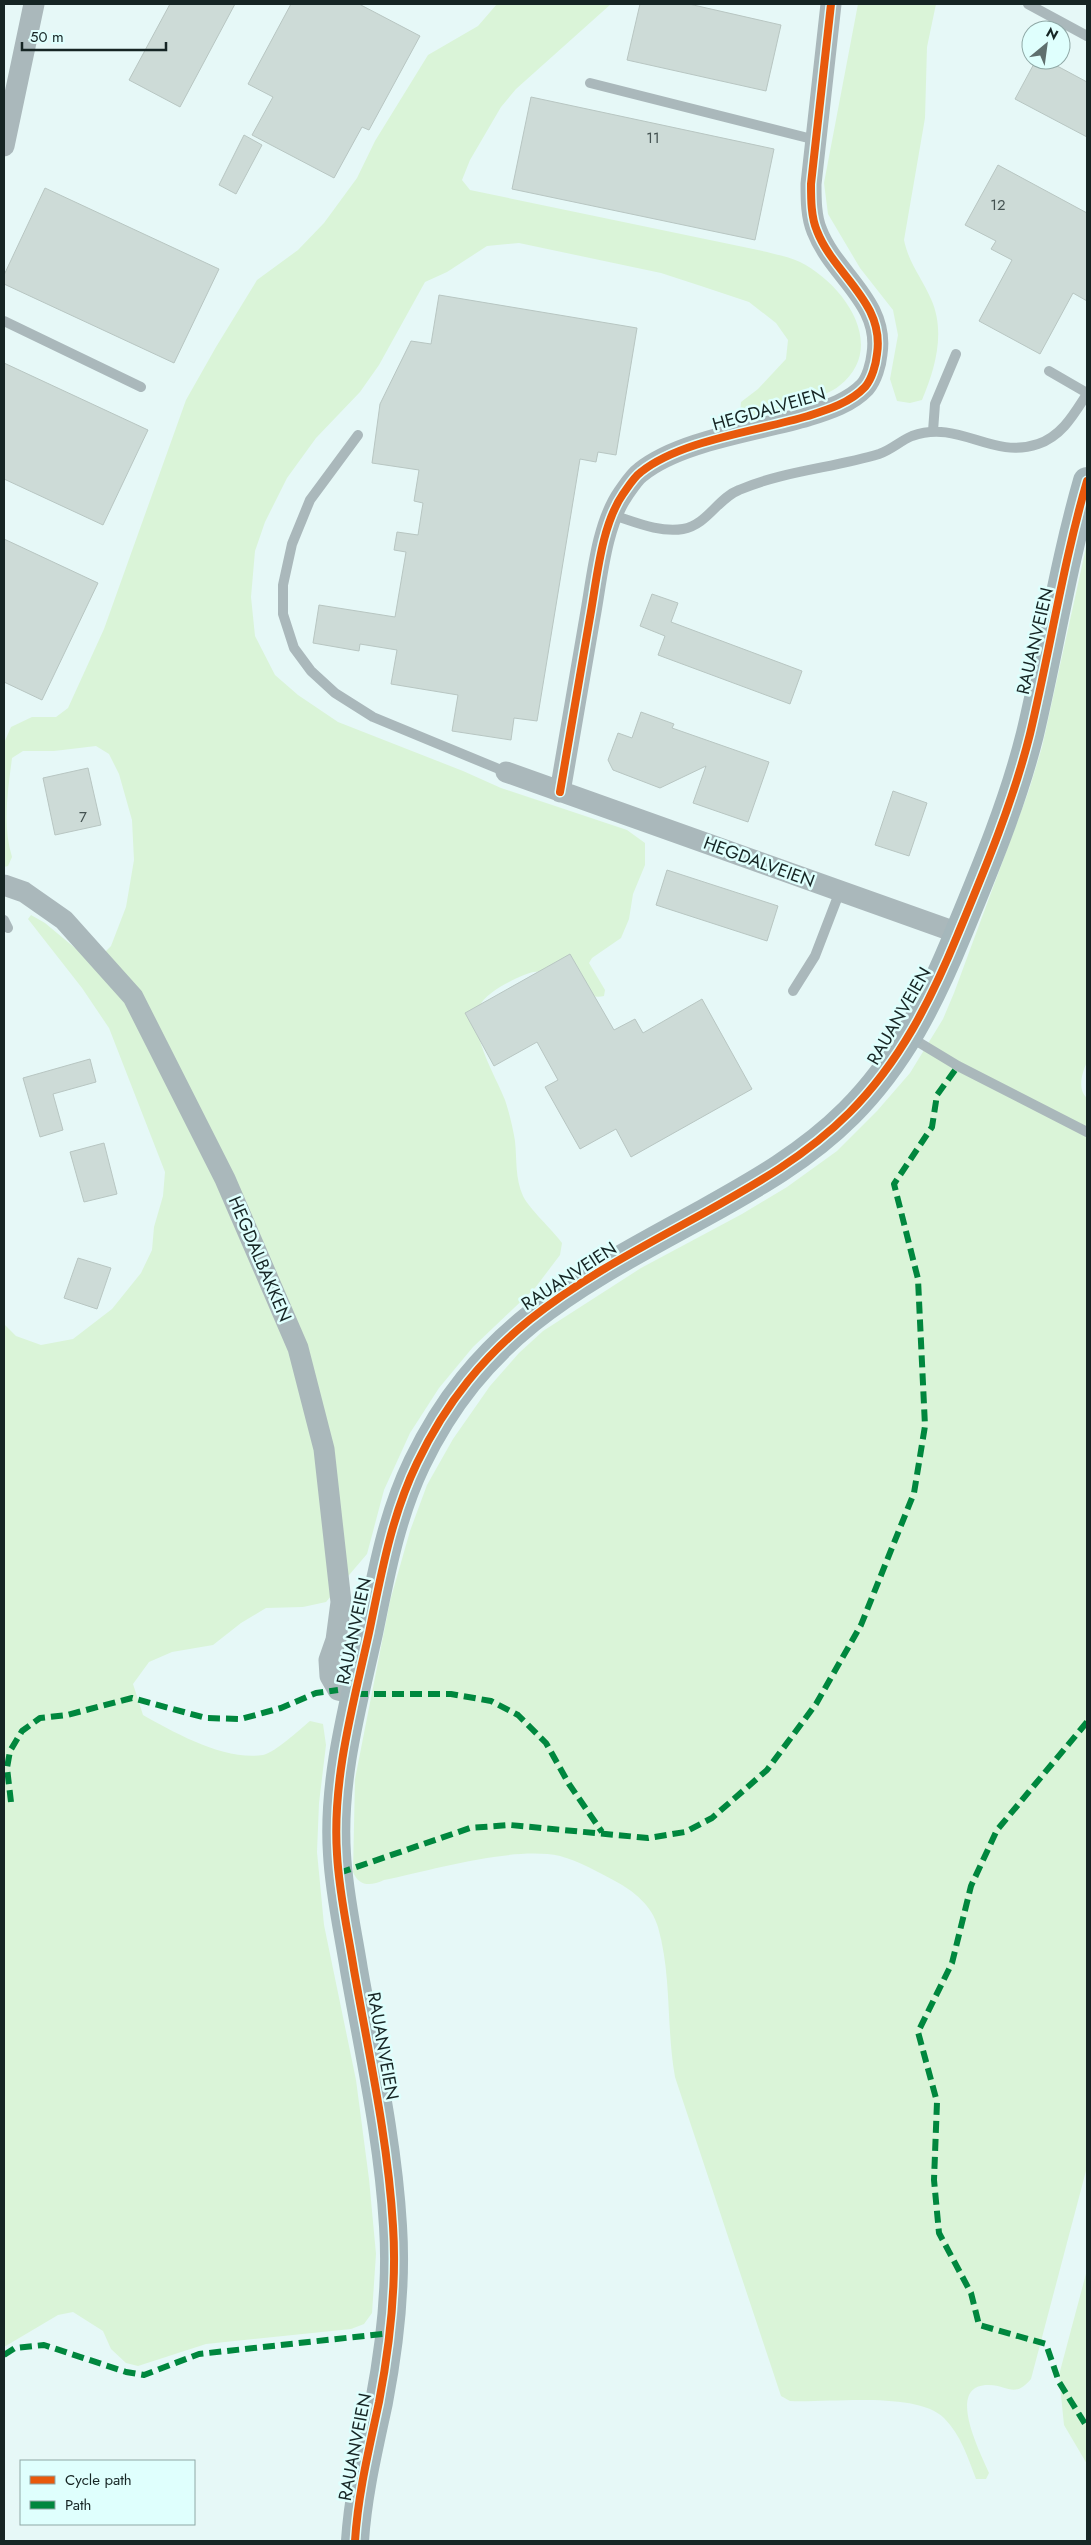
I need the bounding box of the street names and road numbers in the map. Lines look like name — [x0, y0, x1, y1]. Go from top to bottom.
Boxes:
street label: HEGDALVEIEN — [709, 380, 829, 438]
street label: RAUANVEIEN — [1010, 585, 1060, 697]
street label: HEGDALVEIEN — [700, 830, 818, 894]
street label: RAUANVEIEN — [860, 962, 938, 1070]
street label: HEGDALBAKKEN — [222, 1192, 298, 1326]
street label: RAUANVEIEN — [516, 1235, 622, 1317]
street label: RAUANVEIEN — [330, 1575, 378, 1687]
street label: RAUANVEIEN — [361, 1990, 405, 2102]
street label: RAUANVEIEN — [332, 2391, 378, 2503]

